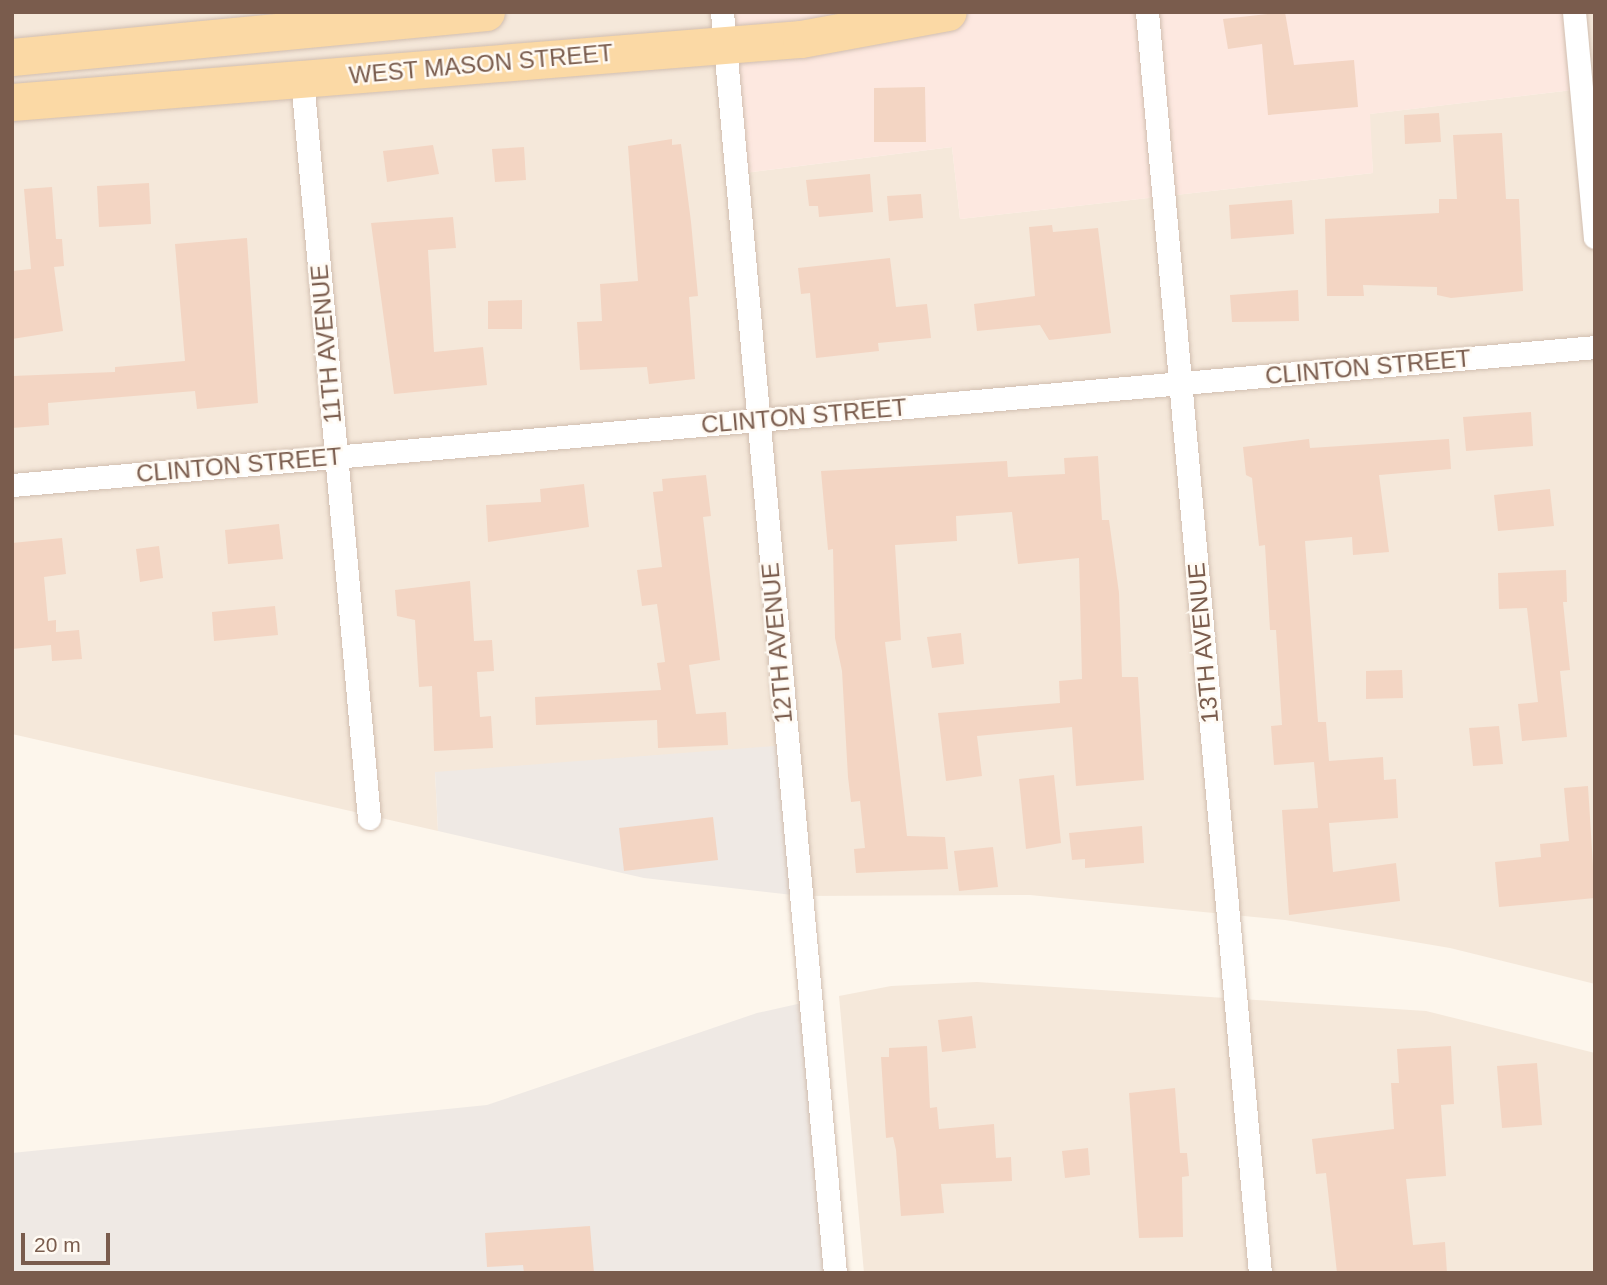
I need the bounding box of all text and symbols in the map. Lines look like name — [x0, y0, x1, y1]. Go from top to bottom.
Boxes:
street label: WEST MASON STREET — [348, 38, 614, 90]
street label: 11TH AVENUE — [305, 263, 347, 425]
street label: CLINTON STREET — [1264, 344, 1472, 390]
street label: CLINTON STREET — [700, 393, 908, 439]
street label: CLINTON STREET — [135, 442, 343, 488]
street label: 12TH AVENUE — [756, 561, 798, 725]
street label: 13TH AVENUE — [1182, 561, 1224, 725]
scale bar — [24, 1218, 114, 1262]
text: 20 m — [34, 1233, 81, 1256]

